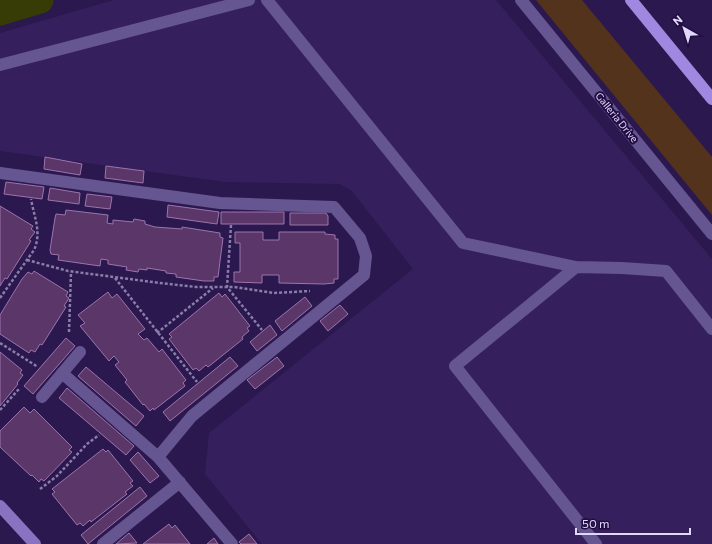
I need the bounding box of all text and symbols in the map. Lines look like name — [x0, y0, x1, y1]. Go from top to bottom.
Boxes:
north arrow — [664, 8, 704, 48]
text: N — [670, 12, 685, 27]
street label: Galleria Drive — [593, 90, 641, 144]
scale bar — [576, 510, 690, 536]
text: 50 m — [582, 516, 610, 530]

